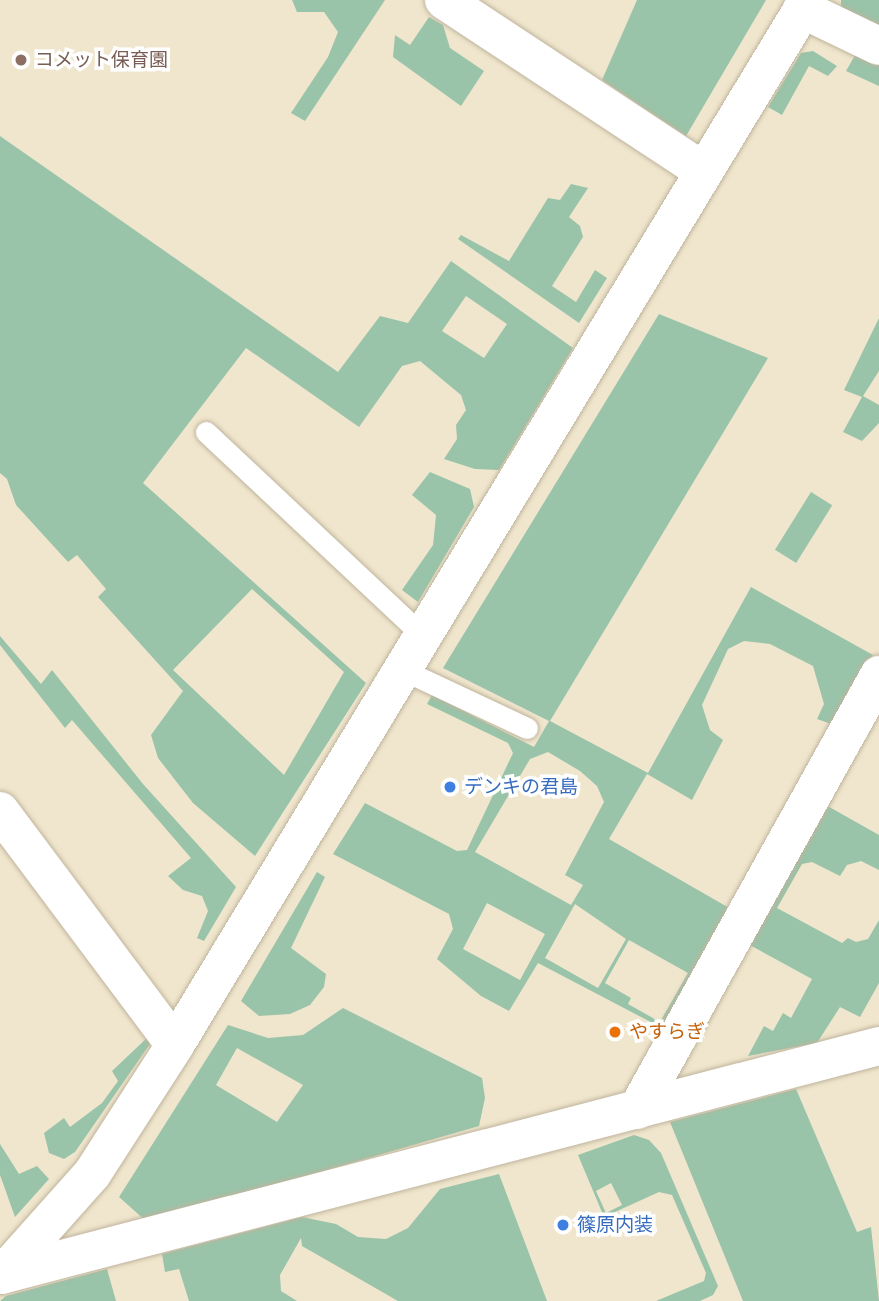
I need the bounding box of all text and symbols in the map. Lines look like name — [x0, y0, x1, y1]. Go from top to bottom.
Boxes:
place label: コメット保育園 — [35, 49, 168, 71]
marker: コメット保育園 — [13, 52, 29, 68]
place label: デンキの君島 — [464, 776, 578, 798]
marker: デンキの君島 — [442, 779, 458, 795]
place label: やすらぎ — [629, 1021, 705, 1043]
marker: やすらぎ — [607, 1024, 623, 1040]
place label: 篠原内装 — [577, 1214, 653, 1236]
marker: 篠原内装 — [555, 1217, 571, 1233]

